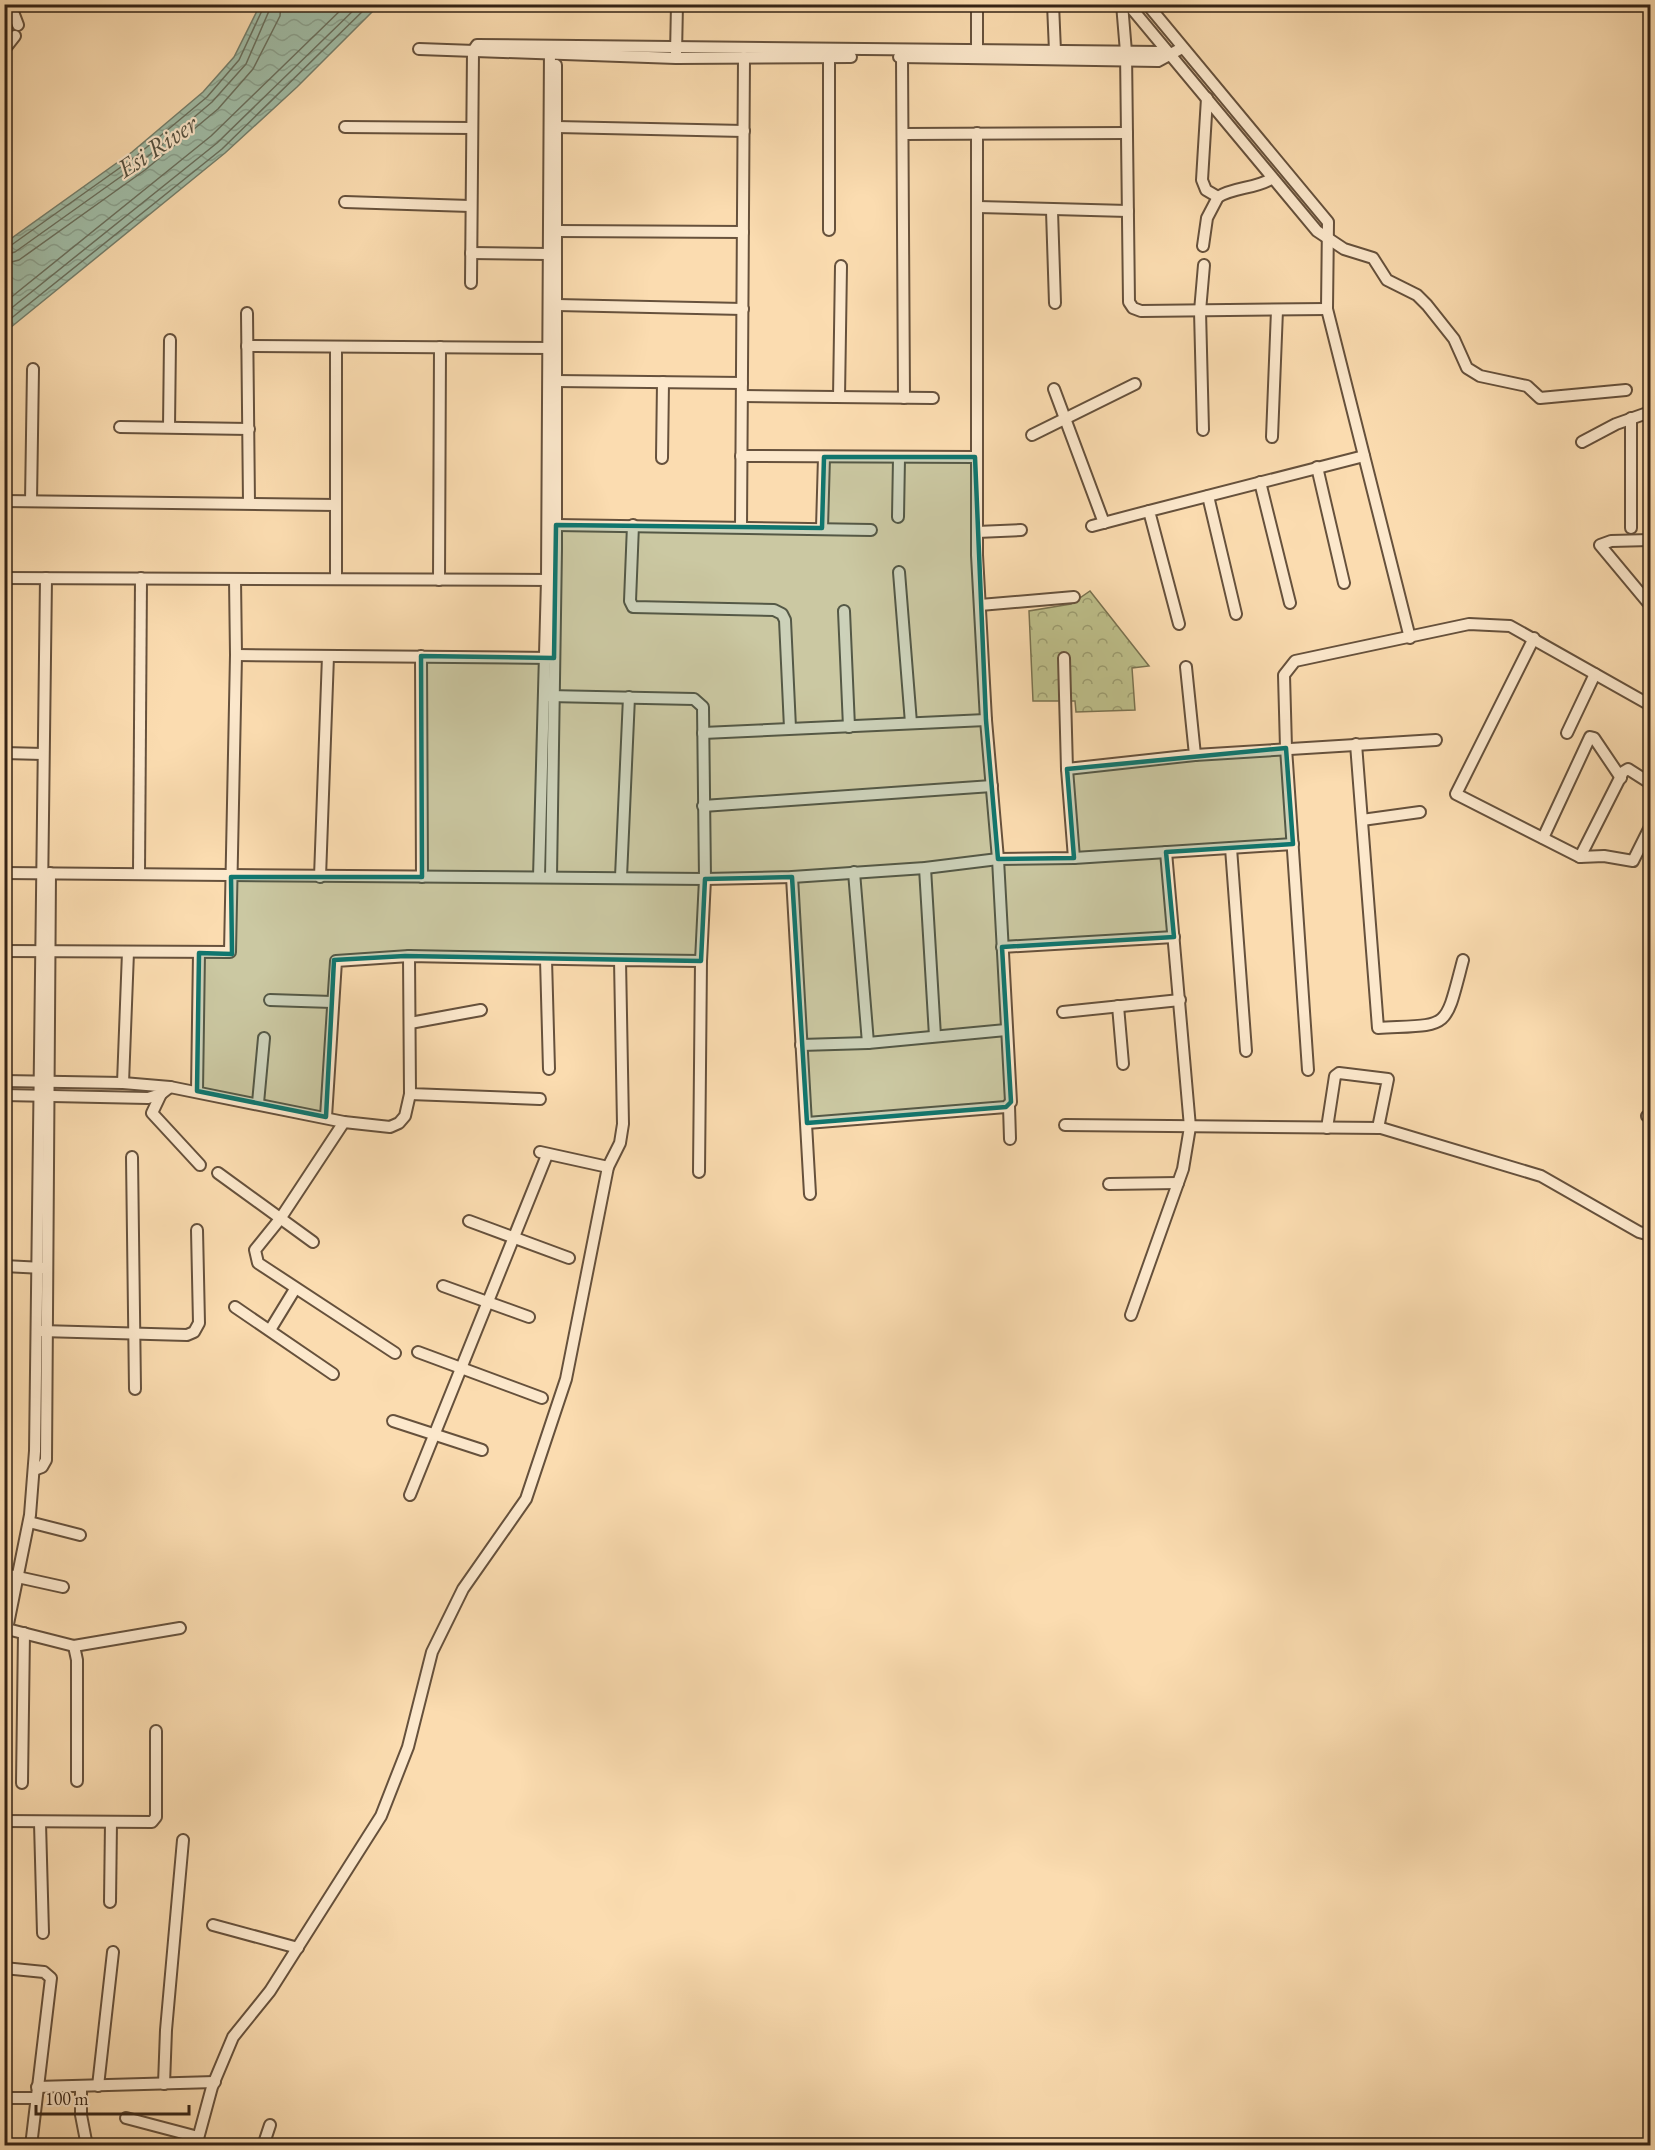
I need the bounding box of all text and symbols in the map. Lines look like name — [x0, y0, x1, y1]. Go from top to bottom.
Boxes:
water label: Esi River — [109, 106, 205, 186]
scale bar — [36, 2078, 189, 2116]
text: 100 m — [45, 2087, 89, 2110]

